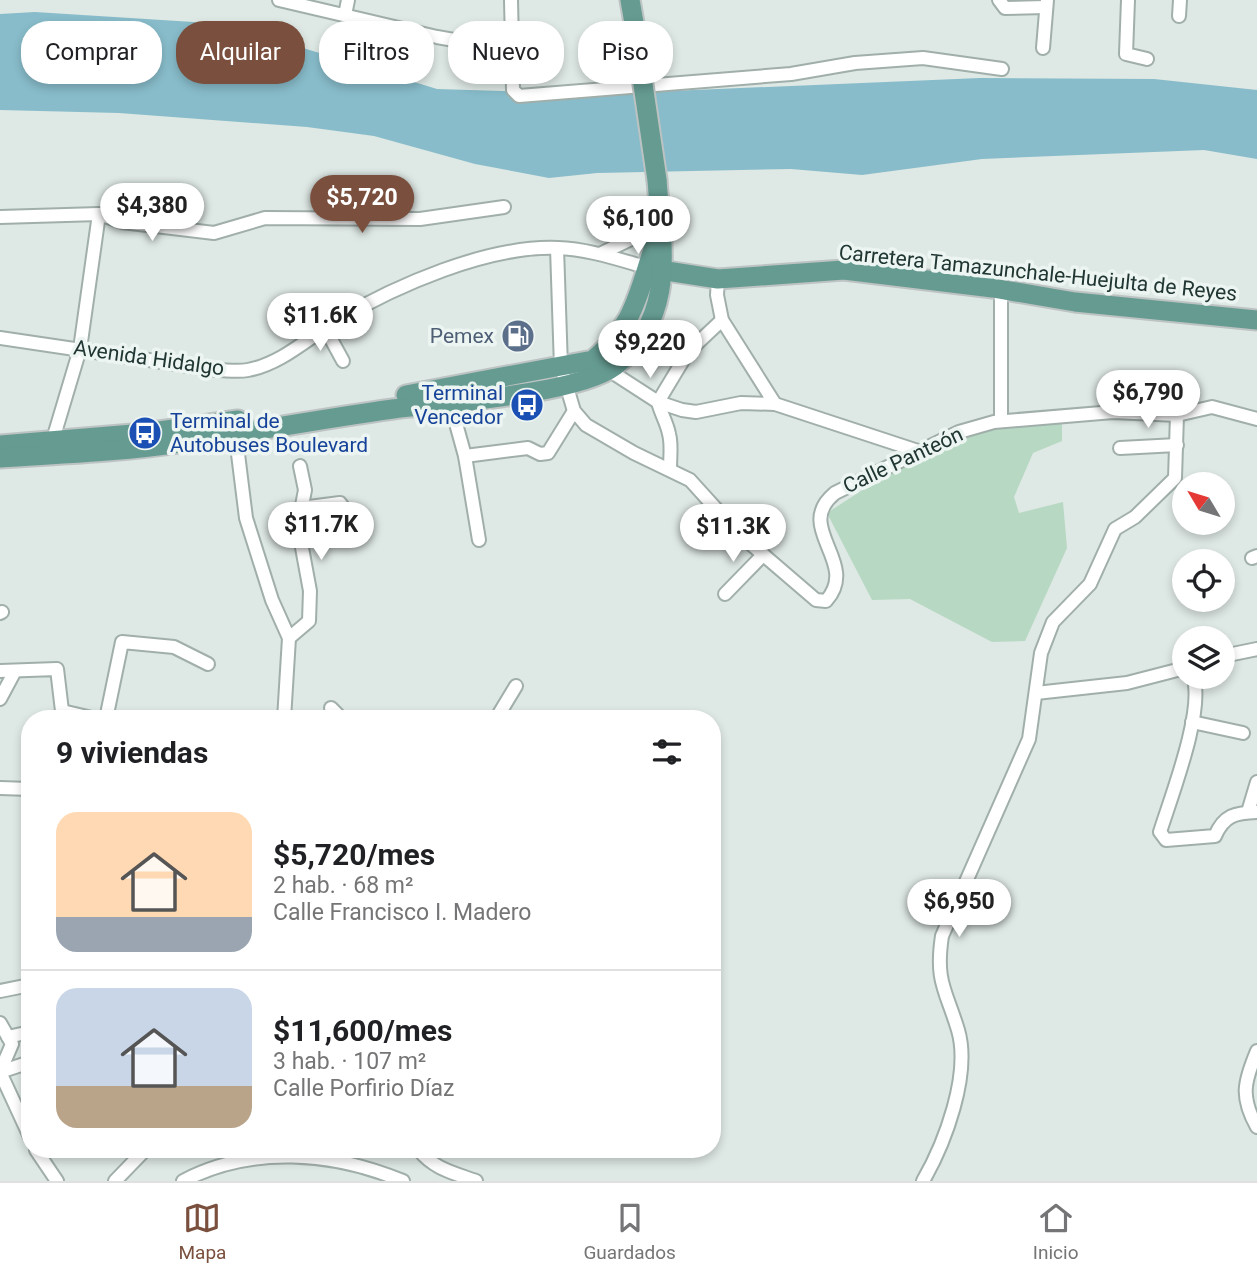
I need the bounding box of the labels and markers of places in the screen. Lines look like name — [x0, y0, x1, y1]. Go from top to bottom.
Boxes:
pin: $5,720 — [305, 176, 419, 235]
pin: $4,380 — [95, 184, 209, 243]
pin: $6,100 — [581, 196, 695, 256]
pin: $11.6K — [263, 294, 377, 353]
fuel station icon: Pemex — [499, 317, 537, 355]
pin: $9,220 — [593, 320, 707, 380]
place label: Pemex — [430, 324, 494, 348]
pin: $6,790 — [1091, 370, 1205, 430]
place label: Terminal Vencedor — [414, 381, 503, 429]
bus stop icon: Terminal Vencedor — [508, 386, 546, 424]
place label: Terminal de Autobuses Boulevard — [170, 409, 368, 457]
bus stop icon: Terminal de Autobuses Boulevard — [126, 414, 164, 452]
pin: $11.7K — [264, 503, 378, 562]
pin: $11.3K — [676, 504, 790, 564]
pin: $6,950 — [902, 880, 1016, 939]

